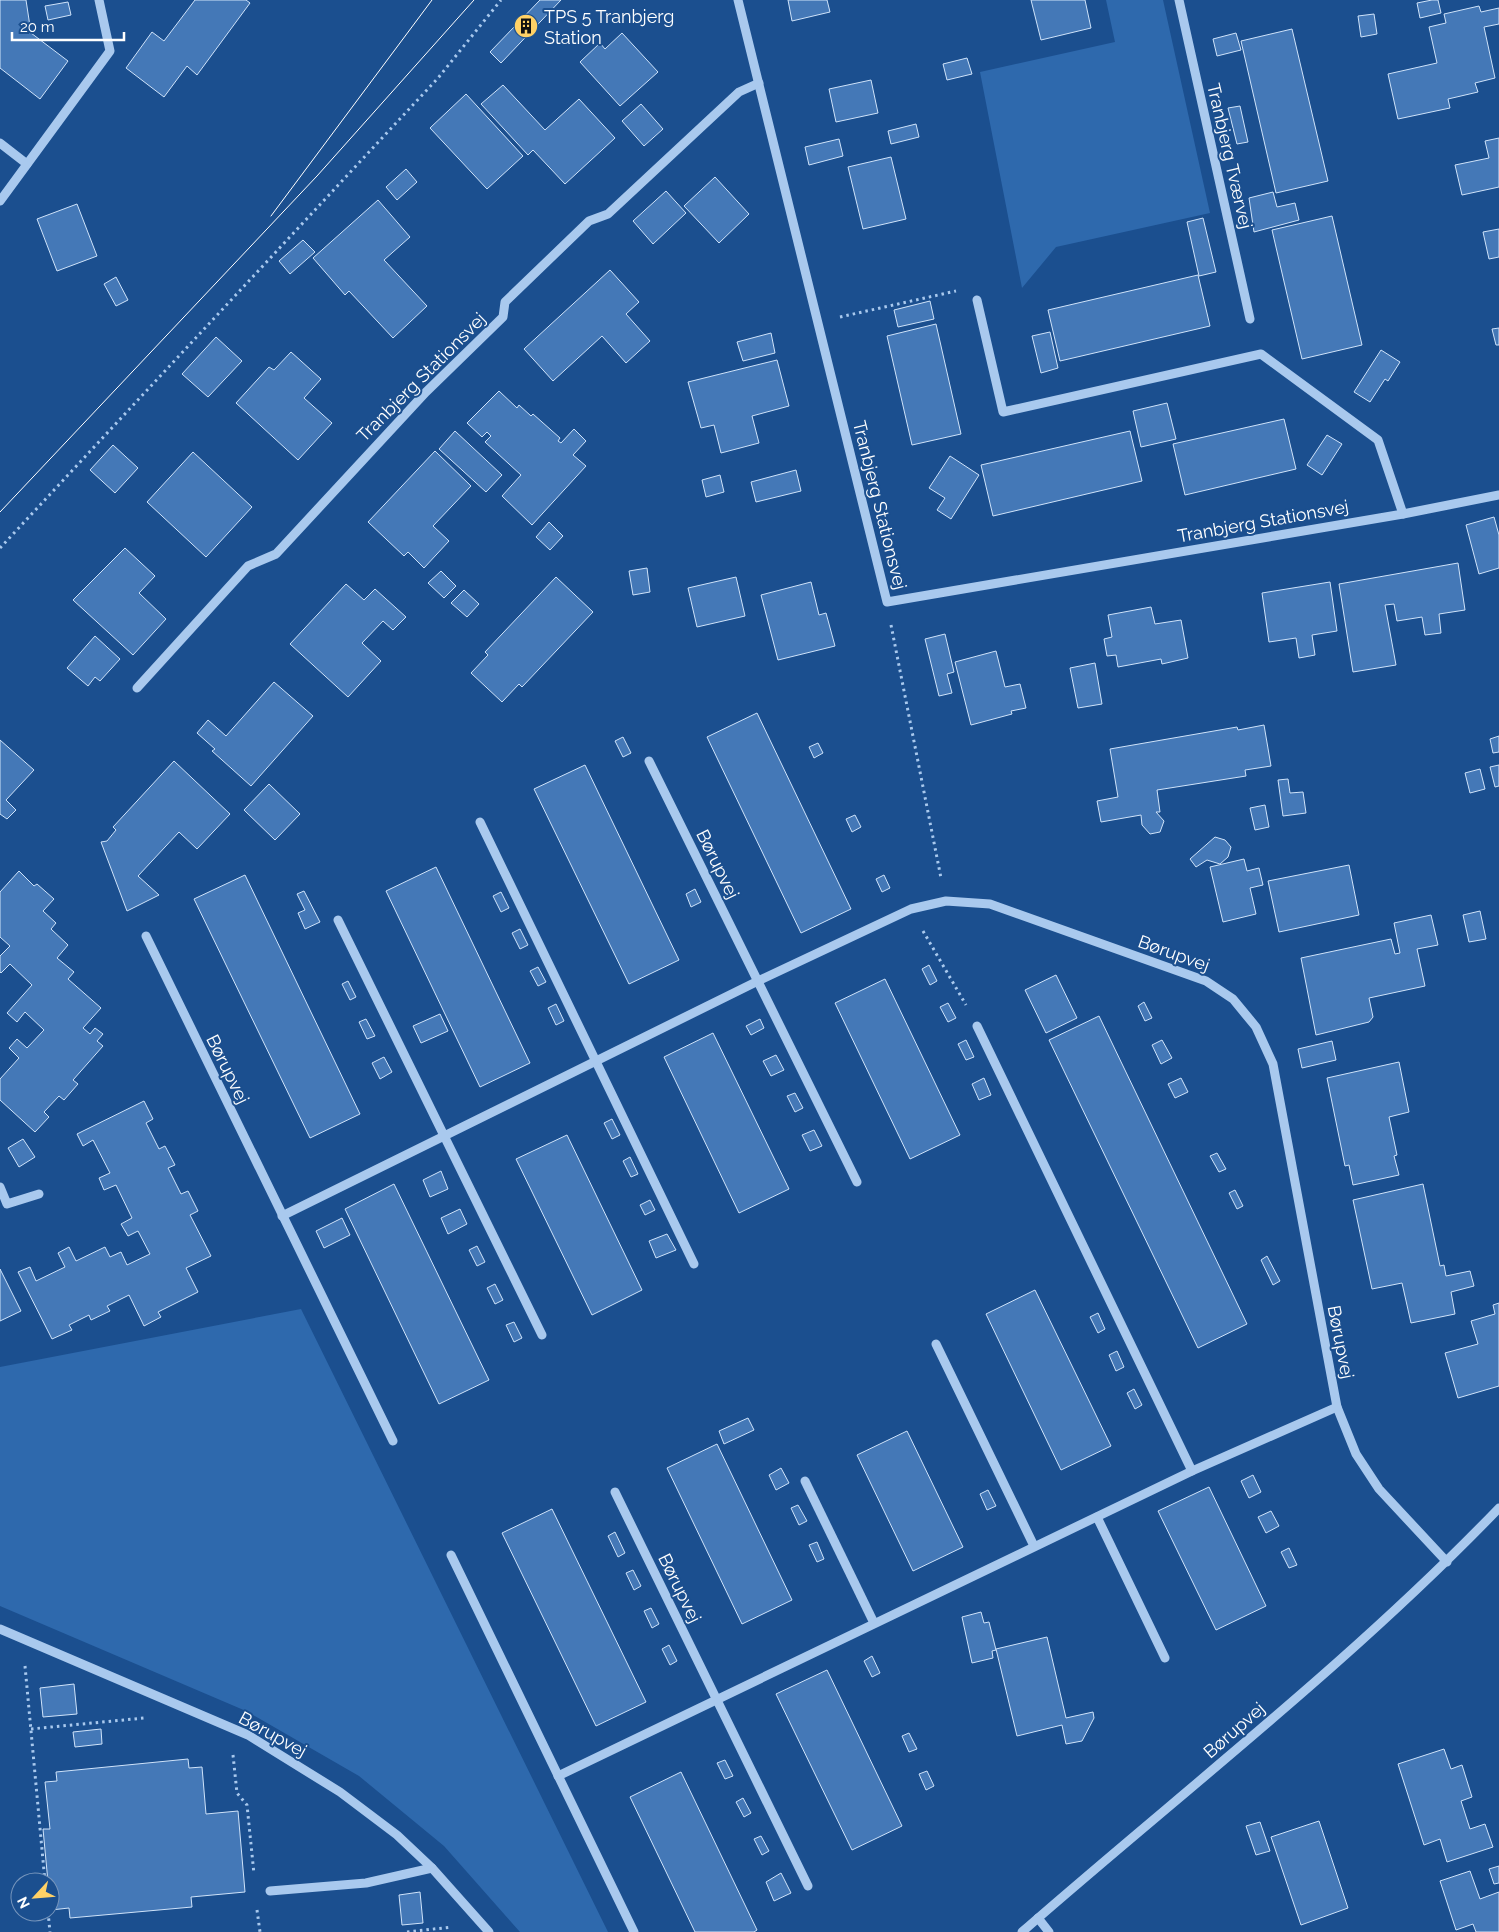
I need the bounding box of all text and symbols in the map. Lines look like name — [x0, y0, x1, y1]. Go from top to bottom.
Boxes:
place label: TPS 5 Tranbjerg Station — [544, 6, 674, 48]
scale bar — [12, 10, 125, 42]
building icon: TPS 5 Tranbjerg Station — [513, 13, 539, 39]
text: 20 m — [20, 18, 55, 36]
street label: Tranbjerg Tværvej — [1203, 81, 1257, 231]
street label: Tranbjerg Stationsvej — [352, 308, 490, 446]
street label: Tranbjerg Stationsvej — [849, 418, 911, 592]
street label: Tranbjerg Stationsvej — [1176, 496, 1350, 546]
street label: Børupvej — [692, 826, 744, 902]
street label: Børupvej — [1135, 930, 1213, 976]
street label: Børupvej — [202, 1031, 254, 1107]
street label: Børupvej — [1324, 1303, 1358, 1381]
street label: Børupvej — [654, 1550, 706, 1626]
street label: Børupvej — [1199, 1698, 1269, 1762]
street label: Børupvej — [235, 1707, 311, 1761]
north arrow — [10, 1872, 60, 1922]
text: N — [14, 1894, 33, 1911]

